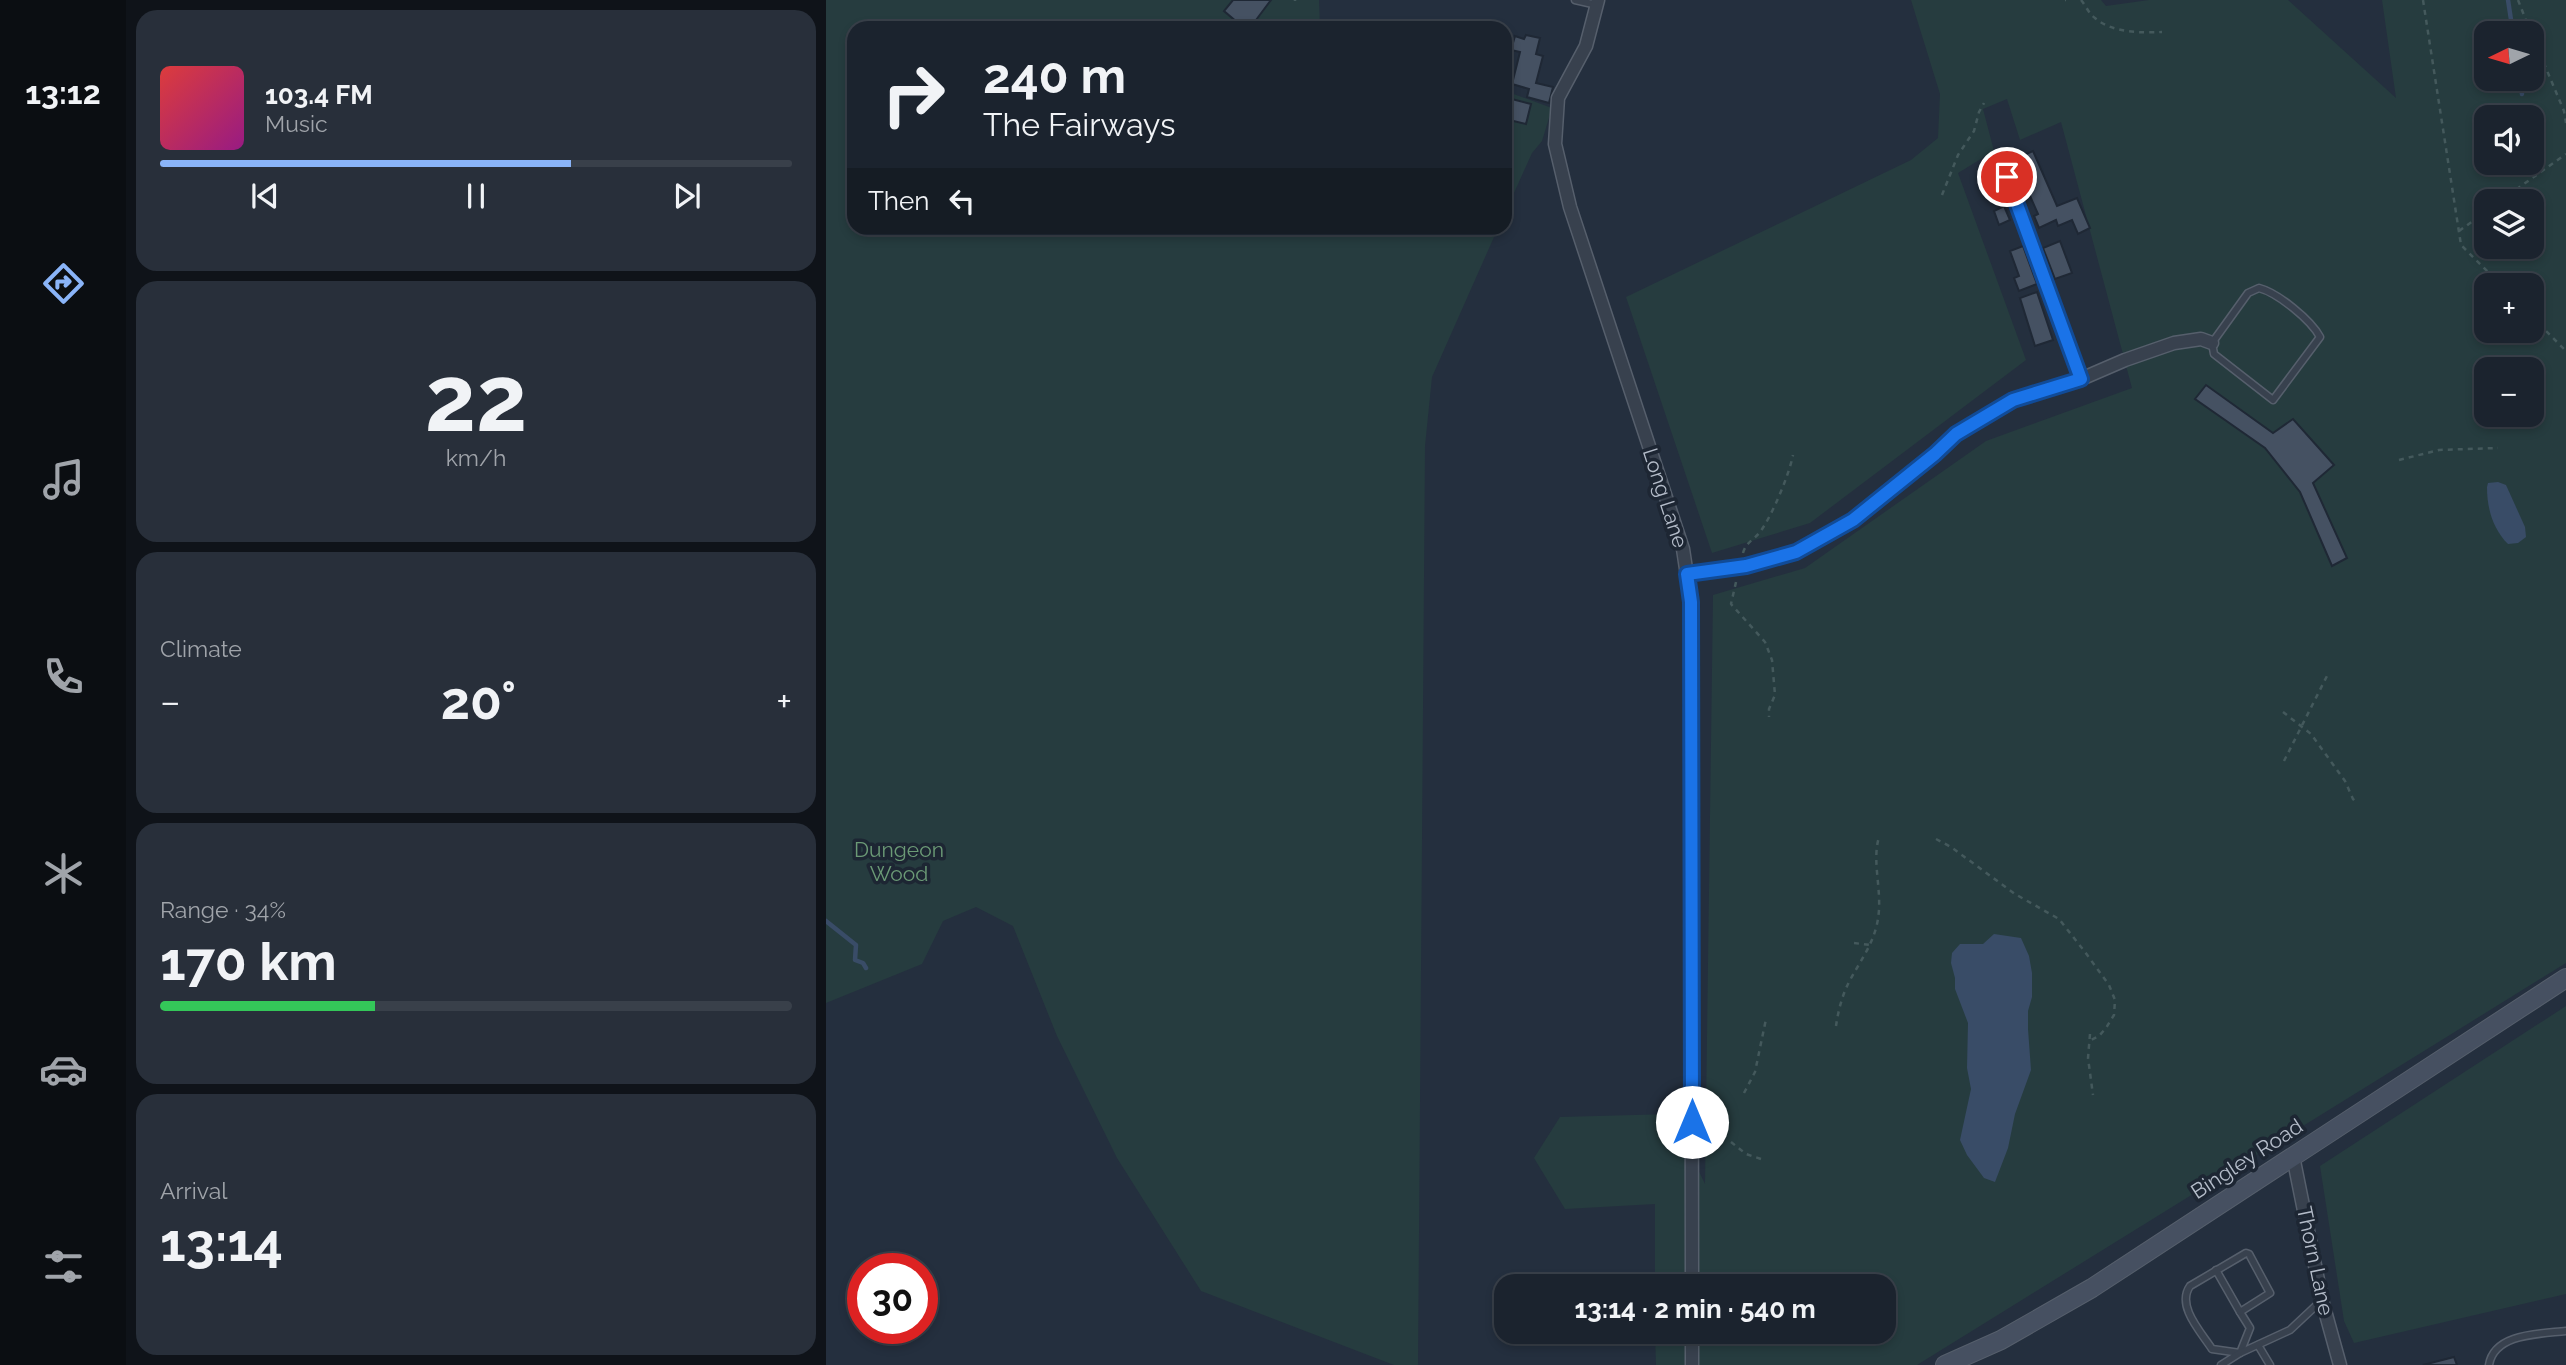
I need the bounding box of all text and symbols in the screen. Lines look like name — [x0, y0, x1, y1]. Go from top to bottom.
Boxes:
north arrow — [2474, 21, 2544, 91]
map controls — [2474, 21, 2544, 427]
text: 240 m — [983, 47, 1126, 104]
icon: right — [868, 49, 959, 140]
text: 13:12 — [25, 74, 101, 111]
text: 103.4 FM — [265, 80, 373, 110]
button: sound — [2474, 105, 2544, 175]
text: The Fairways — [983, 106, 1175, 143]
text: Music — [265, 110, 328, 137]
pin — [1977, 147, 2037, 207]
icon: arrive — [1988, 158, 2026, 196]
icon: previous — [246, 177, 284, 215]
icon: pause — [457, 177, 495, 215]
icon: next — [668, 177, 706, 215]
icon: left — [943, 182, 981, 220]
text: Then — [868, 186, 929, 216]
button: layers — [2474, 189, 2544, 259]
icon: directions — [39, 259, 88, 308]
button: + — [2474, 273, 2544, 343]
text: 22 — [425, 345, 527, 452]
button: − — [2474, 357, 2544, 427]
text: km/h — [446, 444, 506, 471]
street label: Long Lane — [1638, 445, 1693, 551]
icon: music — [39, 455, 88, 504]
text: Climate — [160, 635, 242, 662]
icon: phone — [39, 652, 88, 701]
text: 20° — [441, 670, 516, 731]
text: − — [160, 679, 180, 724]
text: + — [776, 679, 792, 724]
park label: Dungeon Wood — [854, 837, 944, 886]
icon: climate — [39, 849, 88, 898]
text: Range · 34% — [160, 896, 286, 923]
text: 170 km — [160, 931, 337, 992]
icon: car — [39, 1045, 88, 1094]
position arrow — [1655, 1085, 1729, 1159]
street label: Bingley Road — [2186, 1113, 2307, 1204]
text: Arrival — [160, 1177, 227, 1204]
street label: Thorn Lane — [2292, 1204, 2339, 1318]
text: 13:14 — [160, 1212, 283, 1273]
icon: filters — [39, 1242, 88, 1291]
speed limit sign: 30 — [847, 1253, 938, 1344]
text: 13:14 · 2 min · 540 m — [1574, 1294, 1816, 1324]

